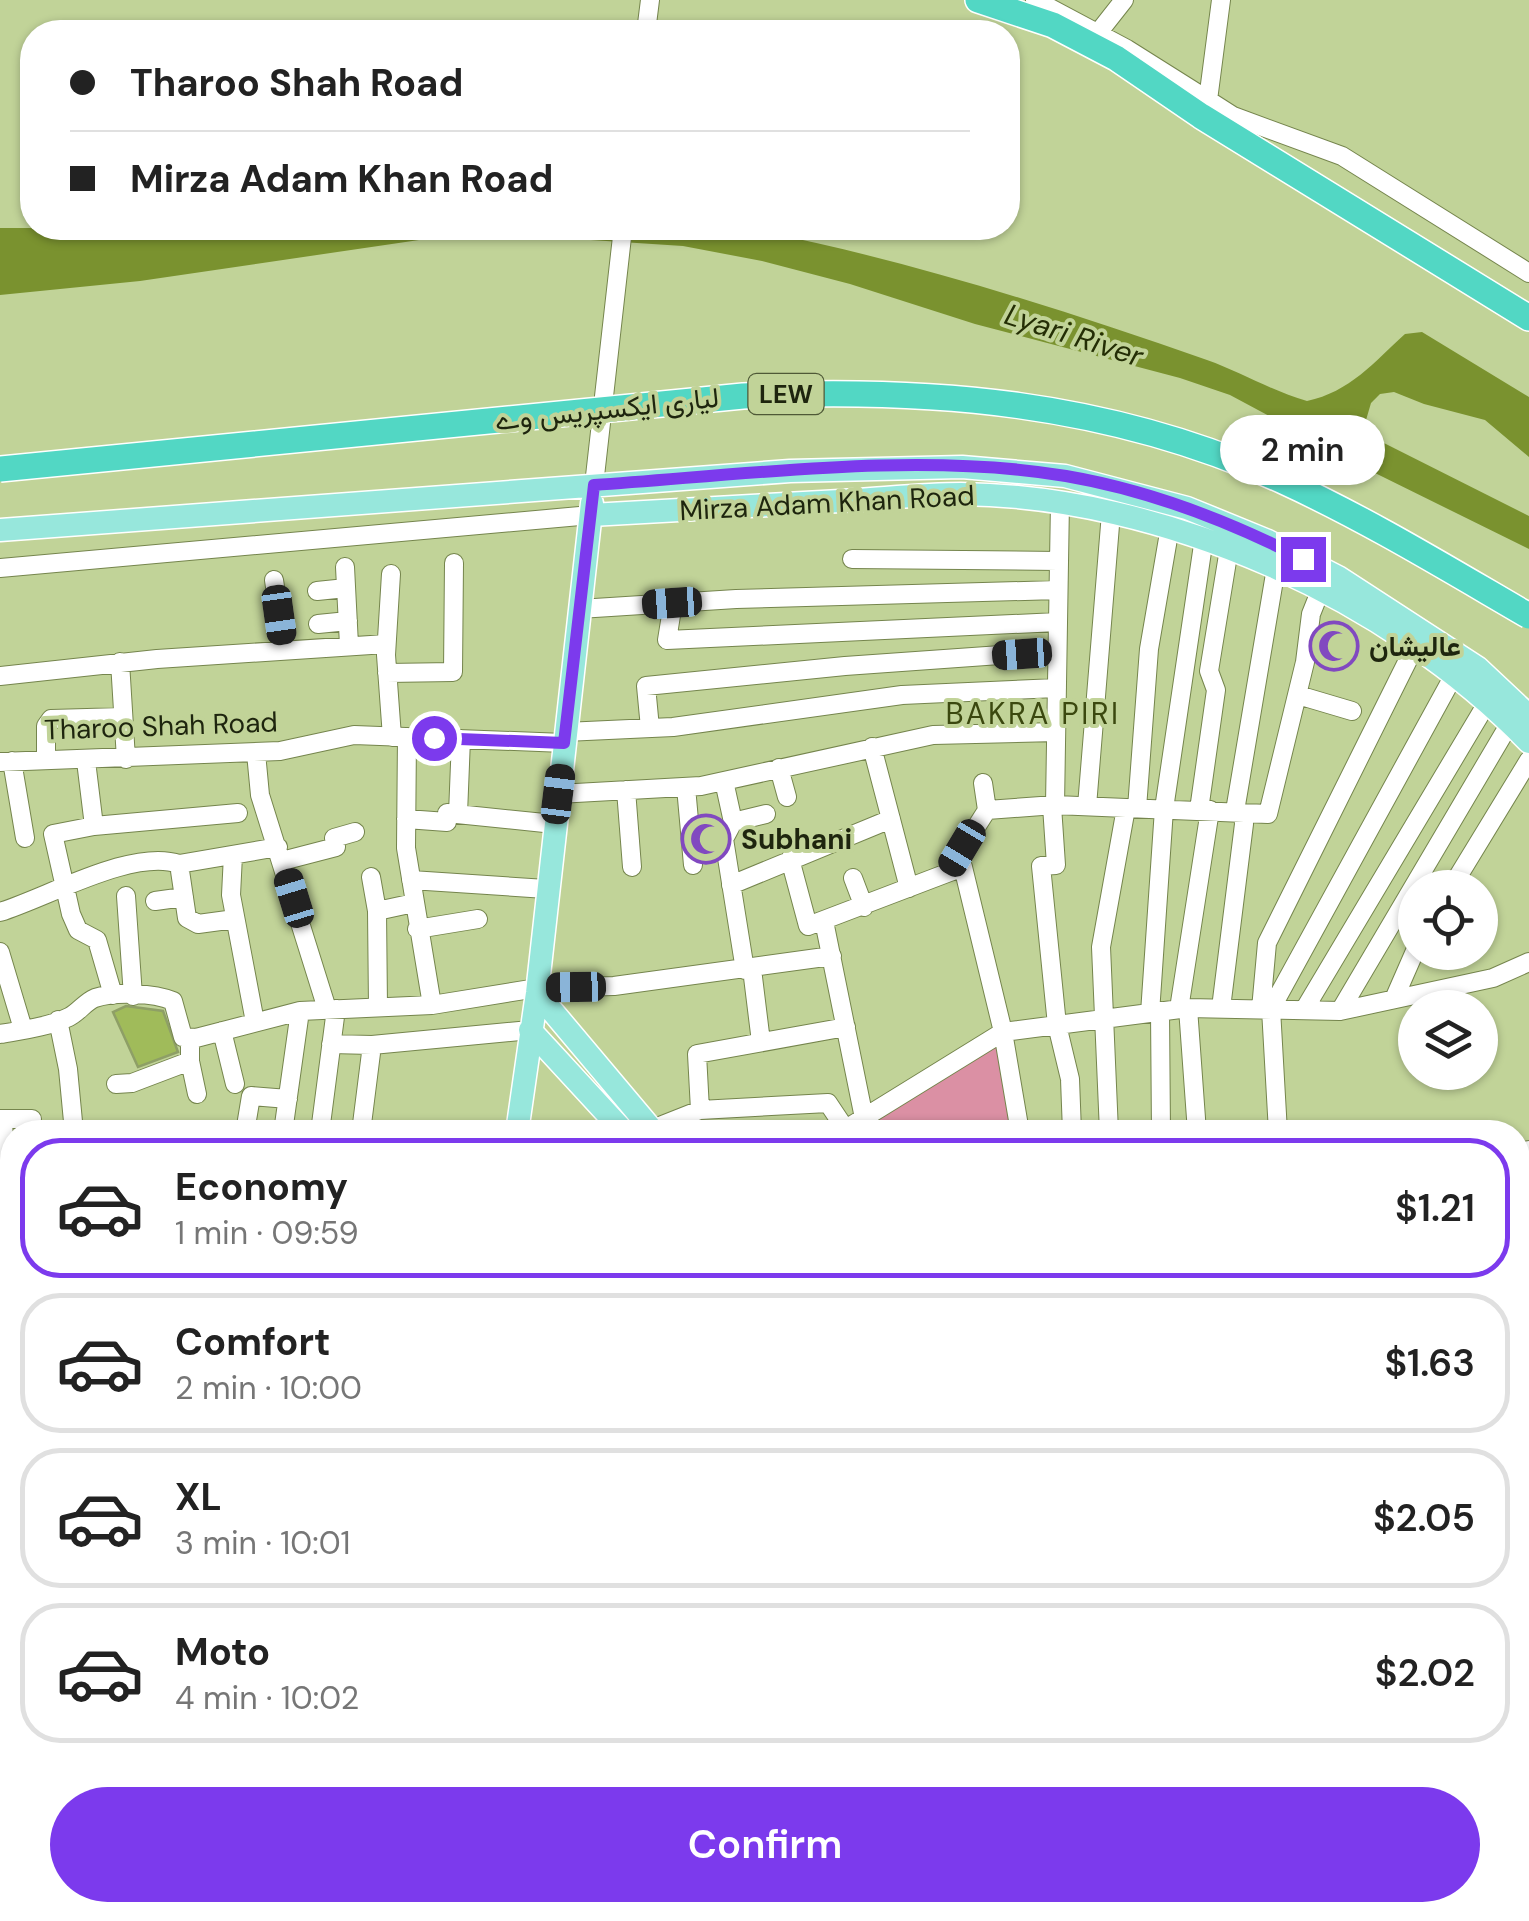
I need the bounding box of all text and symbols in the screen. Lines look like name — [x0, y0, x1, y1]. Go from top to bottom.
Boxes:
text: Tharoo Shah Road — [130, 58, 463, 108]
text: Mirza Adam Khan Road — [130, 154, 553, 204]
water label: Lyari River — [1000, 294, 1149, 376]
road number: LEW — [748, 374, 824, 414]
street label: لیاری ایکسپریس وے — [493, 379, 721, 439]
callout: 2 min — [1220, 414, 1386, 484]
text: 2 min — [1261, 429, 1344, 471]
street label: Mirza Adam Khan Road — [678, 477, 976, 529]
route end — [1281, 537, 1326, 582]
car — [260, 583, 298, 647]
car — [641, 586, 703, 620]
mosque icon: عالیشان — [1308, 620, 1360, 672]
place label: عالیشان — [1369, 628, 1461, 665]
car — [991, 637, 1053, 671]
district label: BAKRA PIRI — [945, 694, 1121, 733]
street label: Tharoo Shah Road — [44, 703, 278, 749]
route start — [412, 716, 457, 761]
car — [539, 762, 577, 826]
mosque icon: Subhani — [680, 813, 732, 865]
car — [934, 815, 990, 881]
place label: Subhani — [741, 821, 852, 858]
car — [271, 865, 317, 931]
map controls — [1398, 870, 1498, 1090]
button: locate — [1398, 870, 1498, 970]
car — [546, 971, 606, 1003]
button: layers — [1398, 990, 1498, 1090]
text: Economy — [175, 1162, 348, 1212]
icon: car — [55, 1163, 145, 1253]
text: $1.21 — [1395, 1183, 1475, 1233]
text: 1 min · 09:59 — [175, 1212, 359, 1254]
text: Comfort — [175, 1317, 331, 1367]
icon: car — [55, 1318, 145, 1408]
text: $1.63 — [1384, 1338, 1475, 1388]
text: 2 min · 10:00 — [175, 1367, 362, 1409]
text: XL — [175, 1472, 222, 1522]
icon: car — [55, 1473, 145, 1563]
text: $2.05 — [1373, 1493, 1475, 1543]
text: 3 min · 10:01 — [175, 1522, 351, 1564]
text: Moto — [175, 1627, 270, 1677]
icon: car — [55, 1628, 145, 1718]
text: $2.02 — [1375, 1648, 1475, 1698]
text: 4 min · 10:02 — [175, 1677, 359, 1719]
button: Confirm — [50, 1787, 1480, 1902]

